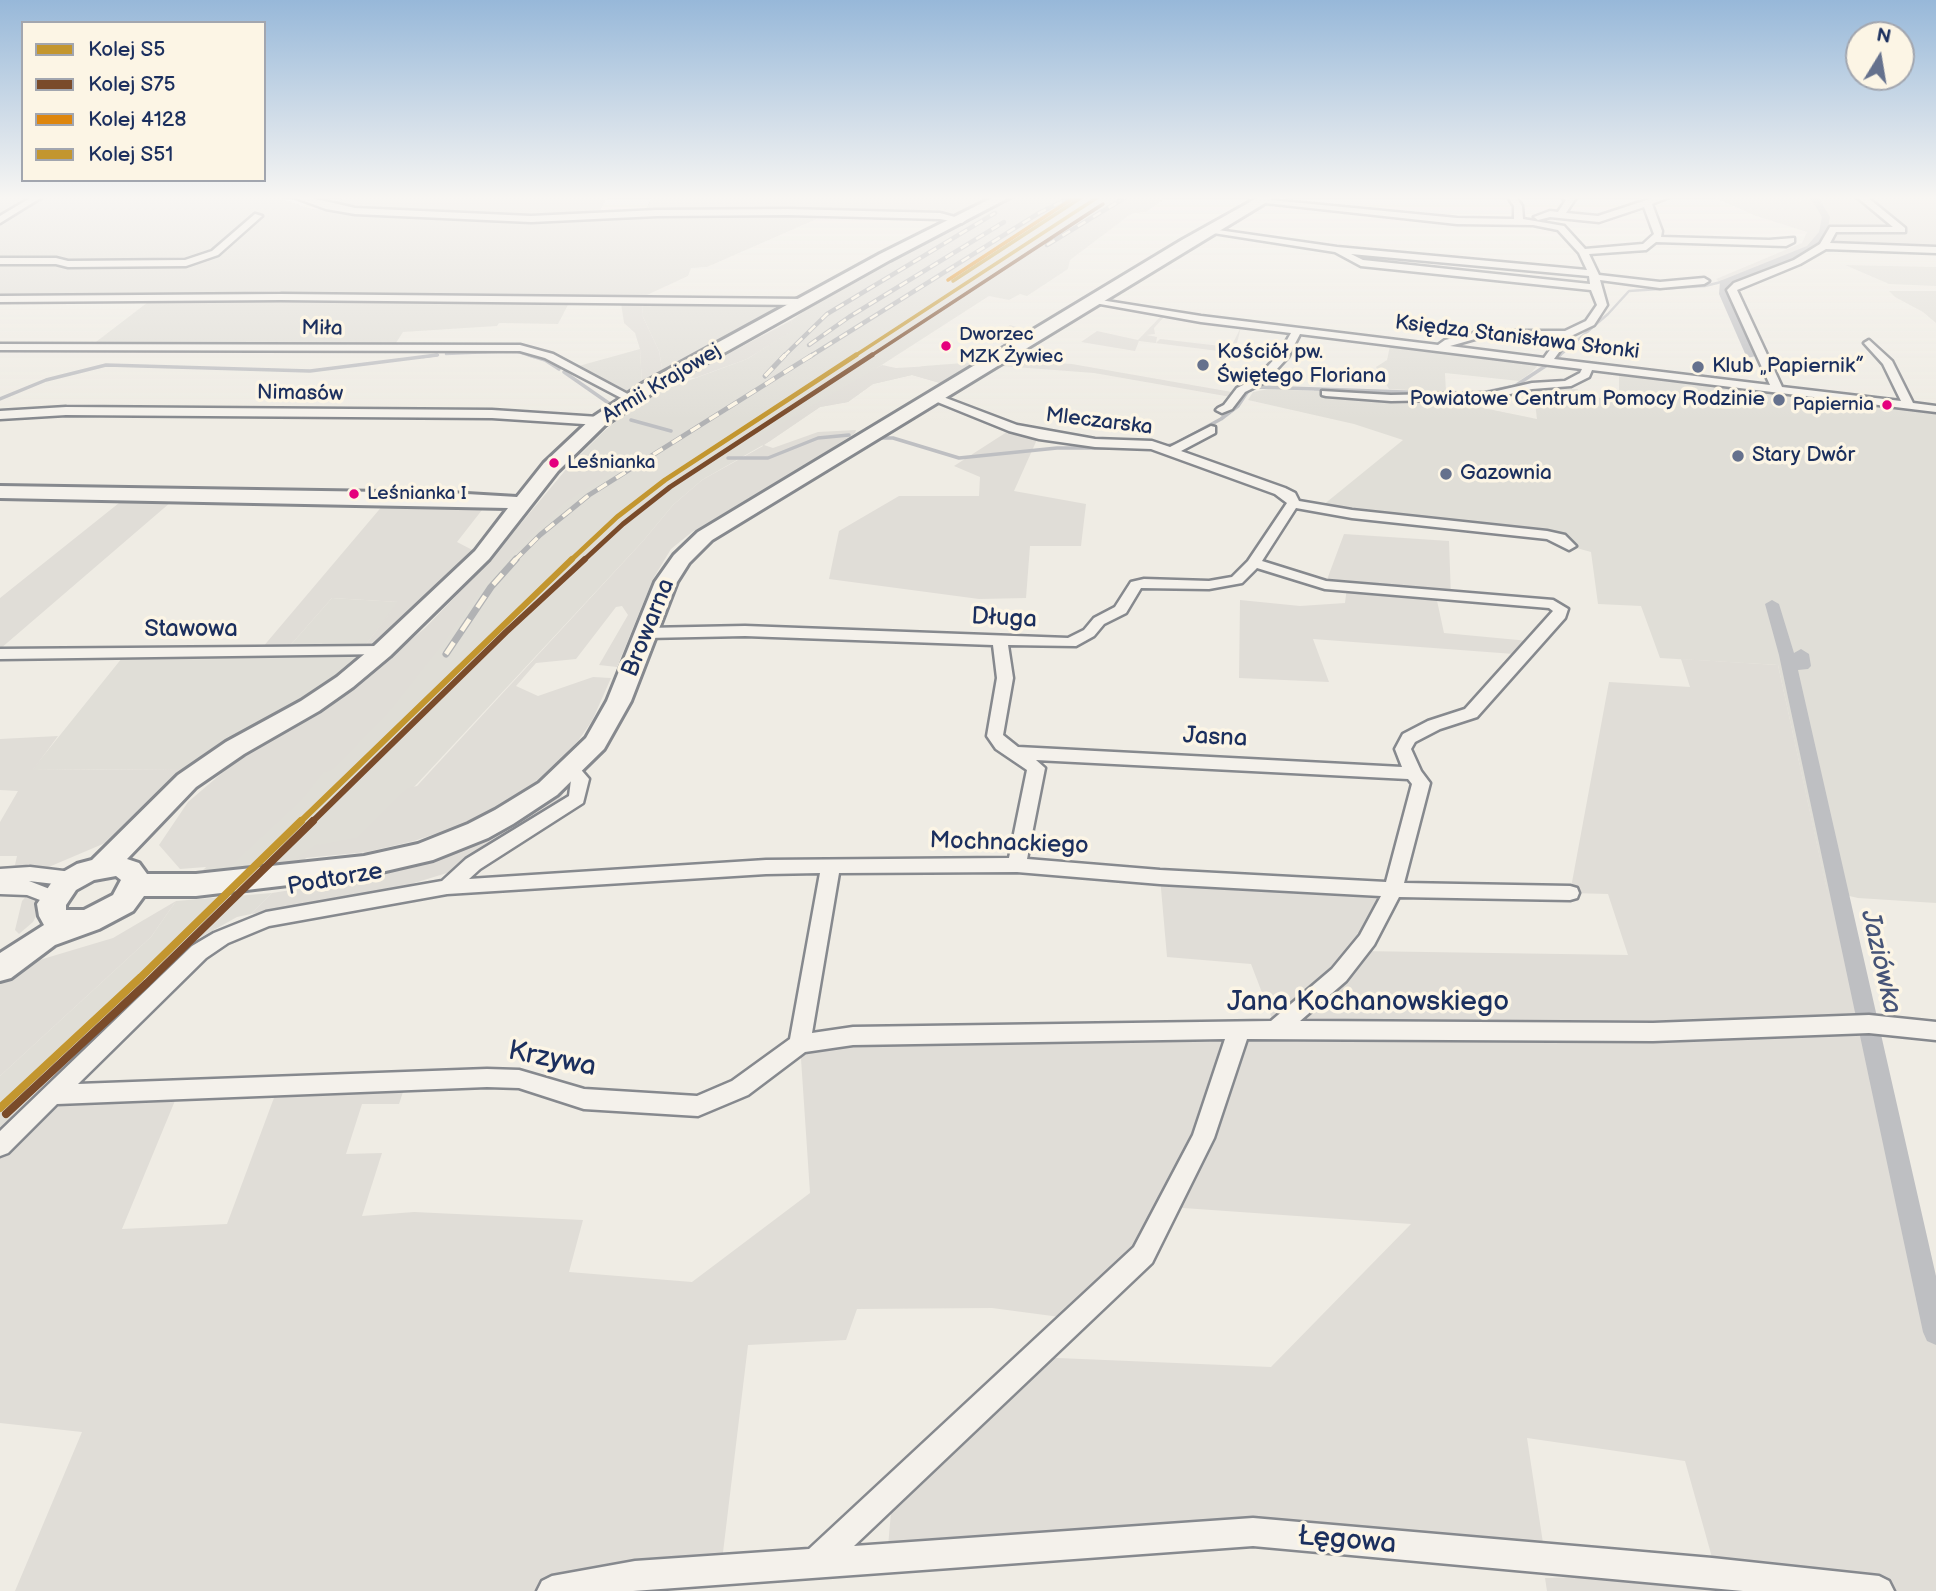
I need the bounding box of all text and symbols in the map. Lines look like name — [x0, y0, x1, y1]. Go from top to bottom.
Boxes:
legend — [21, 21, 266, 182]
north arrow — [1845, 21, 1915, 91]
text: N — [1875, 24, 1893, 50]
text: Kolej S5 — [88, 37, 165, 62]
text: Kolej S75 — [88, 72, 176, 97]
text: Kolej 4128 — [88, 107, 186, 132]
text: Kolej S51 — [88, 142, 173, 167]
street label: Księdza Stanisława Słonki — [1393, 310, 1641, 366]
street label: Miła — [301, 316, 343, 342]
place label: Dworzec MZK Żywiec — [959, 324, 1063, 368]
street label: Armii Krajowej — [598, 339, 726, 429]
marker: Dworzec MZK Żywiec — [939, 339, 953, 353]
place label: Kościół pw. Świętego Floriana — [1217, 340, 1386, 390]
place label: Klub „Papiernik” — [1712, 354, 1864, 380]
marker: Kościół pw. Świętego Floriana — [1195, 357, 1211, 373]
marker: Klub „Papiernik” — [1690, 359, 1706, 375]
street label: Nimasów — [257, 381, 343, 407]
place label: Powiatowe Centrum Pomocy Rodzinie — [1409, 387, 1765, 413]
marker: Powiatowe Centrum Pomocy Rodzinie — [1771, 392, 1787, 408]
place label: Papiernia — [1793, 394, 1874, 416]
marker: Papiernia — [1880, 398, 1894, 412]
street label: Mleczarska — [1044, 403, 1154, 441]
place label: Stary Dwór — [1752, 443, 1855, 469]
marker: Stary Dwór — [1730, 448, 1746, 464]
place label: Leśnianka — [567, 452, 656, 474]
marker: Leśnianka — [547, 456, 561, 470]
place label: Gazownia — [1460, 461, 1552, 487]
marker: Gazownia — [1438, 466, 1454, 482]
place label: Leśnianka I — [367, 483, 467, 505]
marker: Leśnianka I — [347, 487, 361, 501]
street label: Browarna — [616, 575, 682, 681]
street label: Długa — [970, 603, 1038, 635]
street label: Stawowa — [144, 616, 238, 644]
street label: Jasna — [1182, 722, 1248, 754]
street label: Mochnackiego — [929, 827, 1089, 861]
street label: Podtorze — [285, 857, 385, 903]
water label: Jaziówka — [1853, 907, 1907, 1017]
street label: Jana Kochanowskiego — [1227, 986, 1509, 1020]
street label: Krzywa — [505, 1035, 599, 1085]
street label: Łęgowa — [1297, 1520, 1397, 1562]

